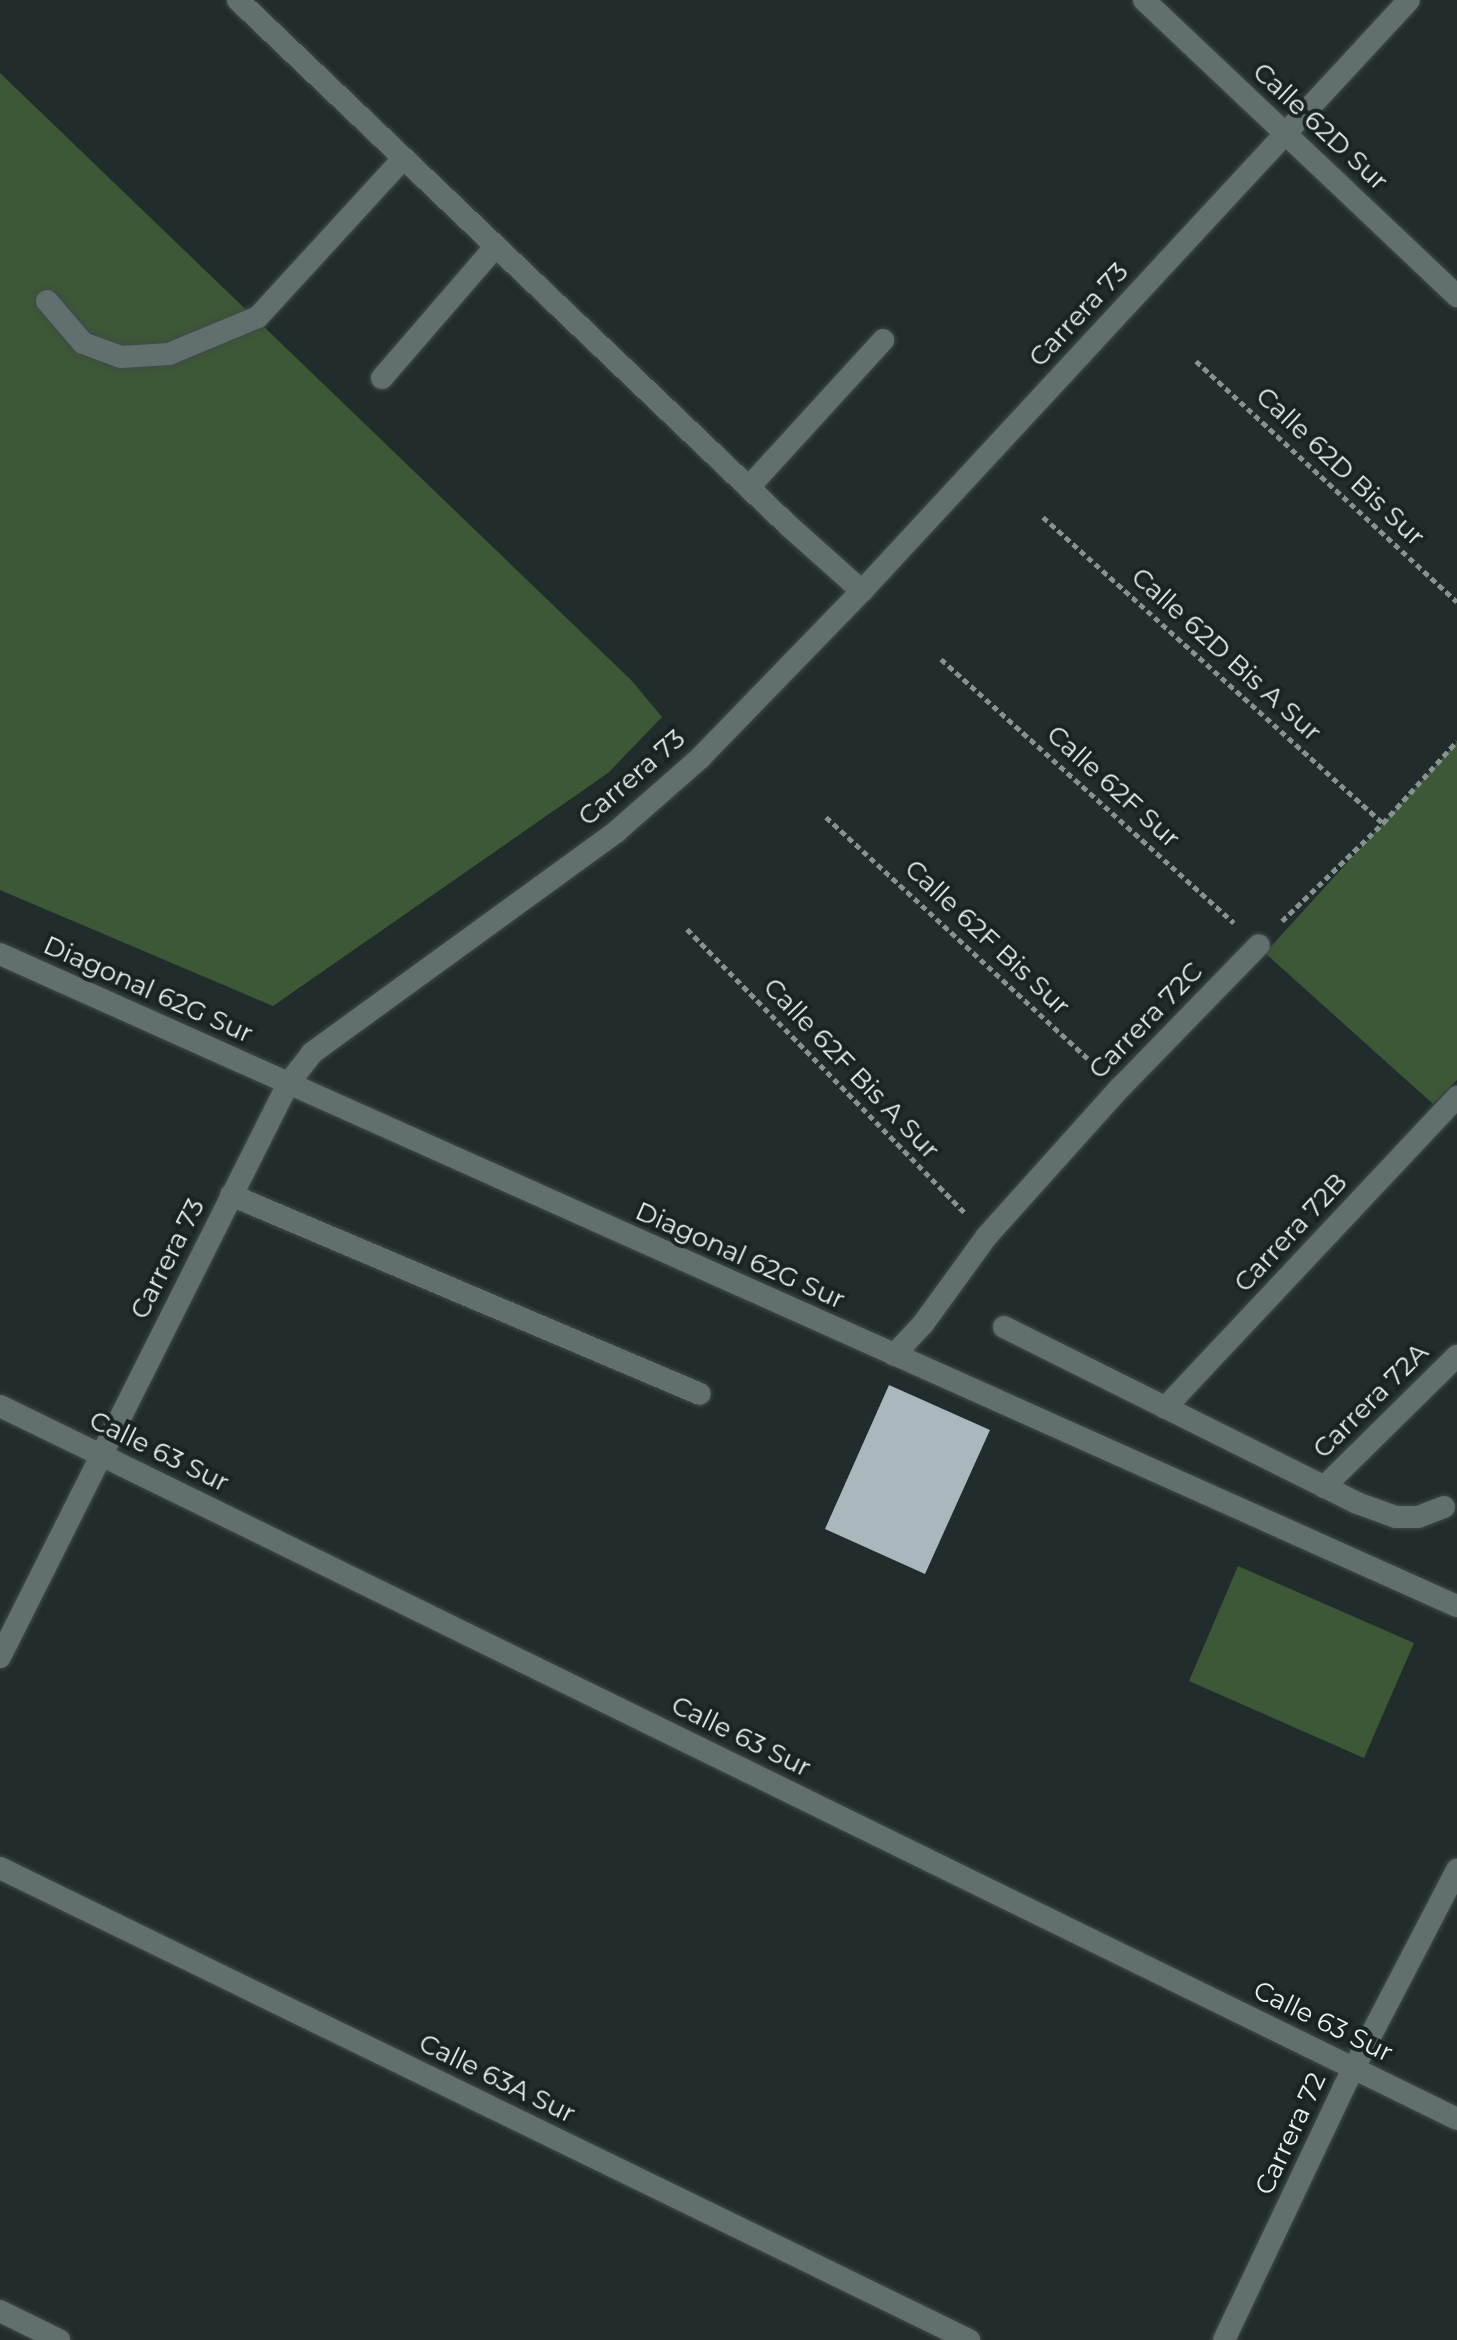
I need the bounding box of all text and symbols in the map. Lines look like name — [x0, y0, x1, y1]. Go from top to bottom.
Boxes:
street label: Calle 62D Sur — [1246, 57, 1394, 197]
street label: Carrera 73 — [1023, 257, 1135, 373]
street label: Calle 62D Bis Sur — [1249, 381, 1431, 553]
street label: Calle 62D Bis A Sur — [1125, 562, 1327, 748]
street label: Calle 62F Sur — [1040, 719, 1186, 855]
street label: Carrera 73 — [572, 723, 692, 833]
street label: Calle 62F Bis Sur — [898, 854, 1076, 1022]
street label: Diagonal 62G Sur — [38, 930, 258, 1050]
street label: Carrera 72C — [1083, 956, 1209, 1086]
street label: Calle 62F Bis A Sur — [757, 972, 945, 1166]
street label: Carrera 72B — [1228, 1167, 1354, 1299]
street label: Carrera 73 — [124, 1194, 212, 1324]
street label: Diagonal 62G Sur — [630, 1196, 850, 1316]
street label: Carrera 72A — [1307, 1337, 1435, 1465]
street label: Calle 63 Sur — [84, 1405, 234, 1499]
street label: Calle 63 Sur — [666, 1690, 816, 1784]
street label: Calle 63 Sur — [1248, 1975, 1398, 2069]
street label: Calle 63A Sur — [414, 2028, 580, 2130]
street label: Carrera 72 — [1249, 2068, 1333, 2200]

